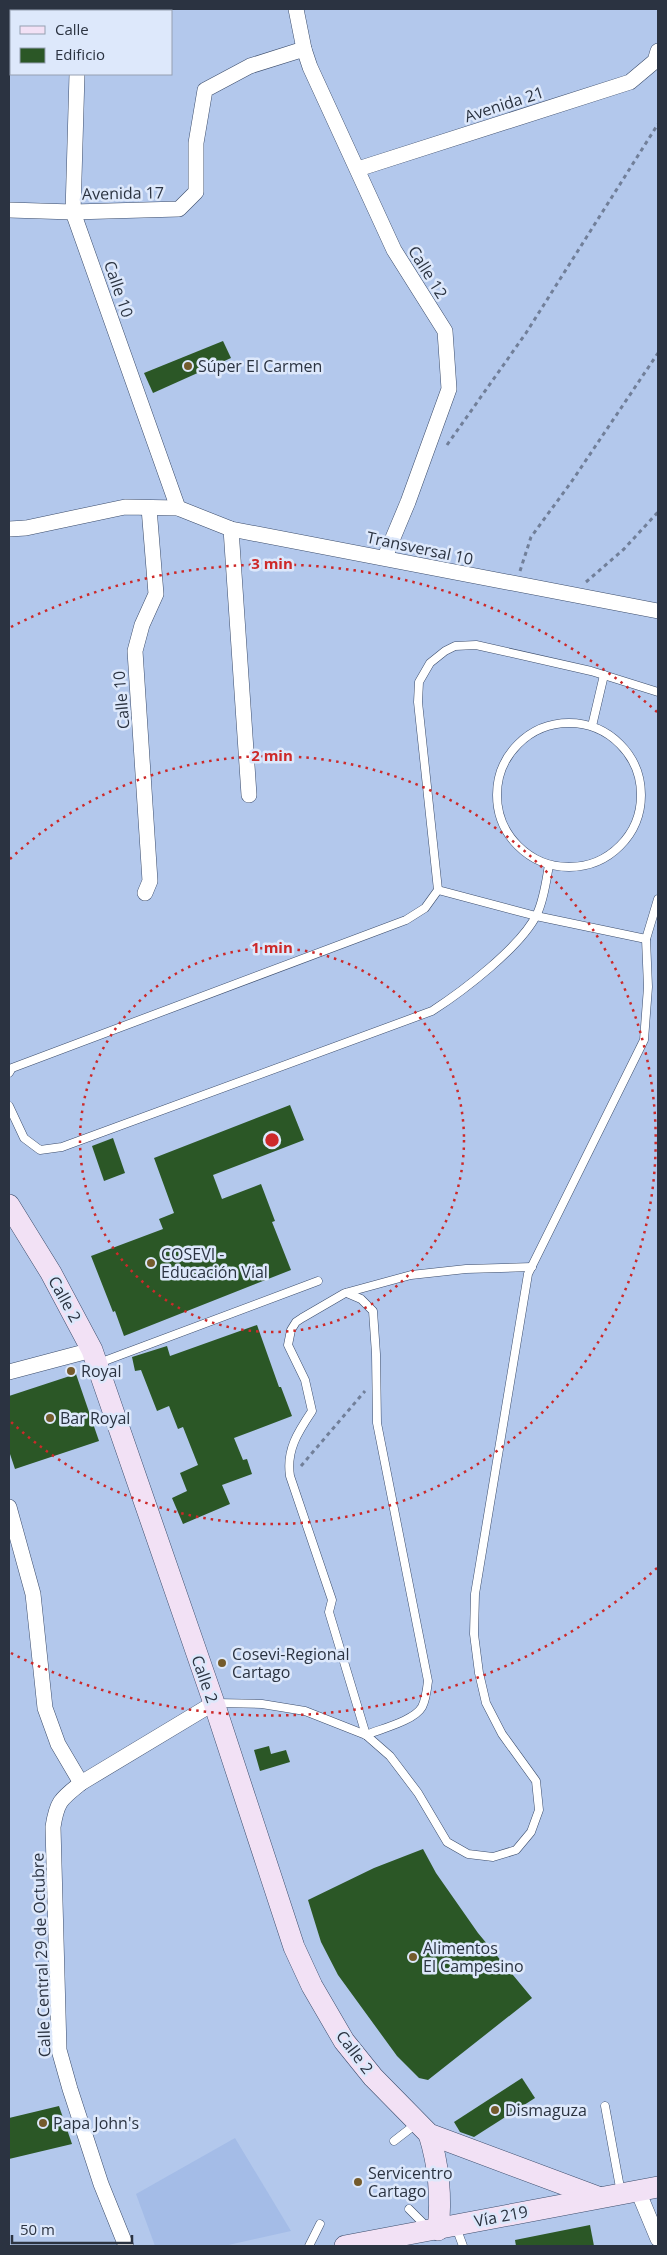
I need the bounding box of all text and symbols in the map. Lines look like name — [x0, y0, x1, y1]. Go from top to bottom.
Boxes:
legend — [10, 10, 172, 75]
text: Calle — [55, 19, 89, 39]
text: Edificio — [55, 44, 105, 64]
street label: Avenida 21 — [462, 81, 546, 127]
street label: Avenida 17 — [82, 181, 164, 205]
street label: Calle 12 — [403, 241, 453, 303]
street label: Calle 10 — [99, 258, 139, 320]
place label: Súper El Carmen — [198, 355, 322, 377]
marker: Súper El Carmen — [182, 360, 194, 372]
street label: Transversal 10 — [365, 526, 475, 570]
text: 3 min — [251, 553, 293, 573]
street label: Calle 10 — [107, 670, 135, 730]
text: 2 min — [251, 745, 293, 765]
text: 1 min — [251, 937, 293, 957]
centre of rings — [263, 1131, 281, 1149]
place label: COSEVI - Educación Vial — [161, 1243, 268, 1283]
marker: COSEVI - Educación Vial — [145, 1257, 157, 1269]
street label: Calle 2 — [43, 1272, 87, 1326]
place label: Royal — [81, 1360, 121, 1382]
marker: Royal — [65, 1365, 77, 1377]
place label: Bar Royal — [60, 1407, 130, 1429]
marker: Bar Royal — [44, 1412, 56, 1424]
place label: Cosevi-Regional Cartago — [232, 1643, 349, 1683]
street label: Calle 2 — [187, 1652, 223, 1706]
marker: Cosevi-Regional Cartago — [216, 1657, 228, 1669]
street label: Calle Central 29 de Octubre — [26, 1852, 56, 2058]
place label: Alimentos El Campesino — [423, 1937, 524, 1977]
marker: Alimentos El Campesino — [407, 1951, 419, 1963]
street label: Calle 2 — [331, 2026, 379, 2078]
place label: Dismaguza — [505, 2099, 587, 2121]
marker: Dismaguza — [489, 2104, 501, 2116]
place label: Papa John's — [53, 2112, 139, 2134]
marker: Papa John's — [37, 2117, 49, 2129]
place label: Servicentro Cartago — [368, 2162, 453, 2202]
marker: Servicentro Cartago — [352, 2176, 364, 2188]
street label: Vía 219 — [472, 2200, 530, 2232]
scale bar — [12, 2212, 132, 2244]
text: 50 m — [20, 2219, 55, 2239]

